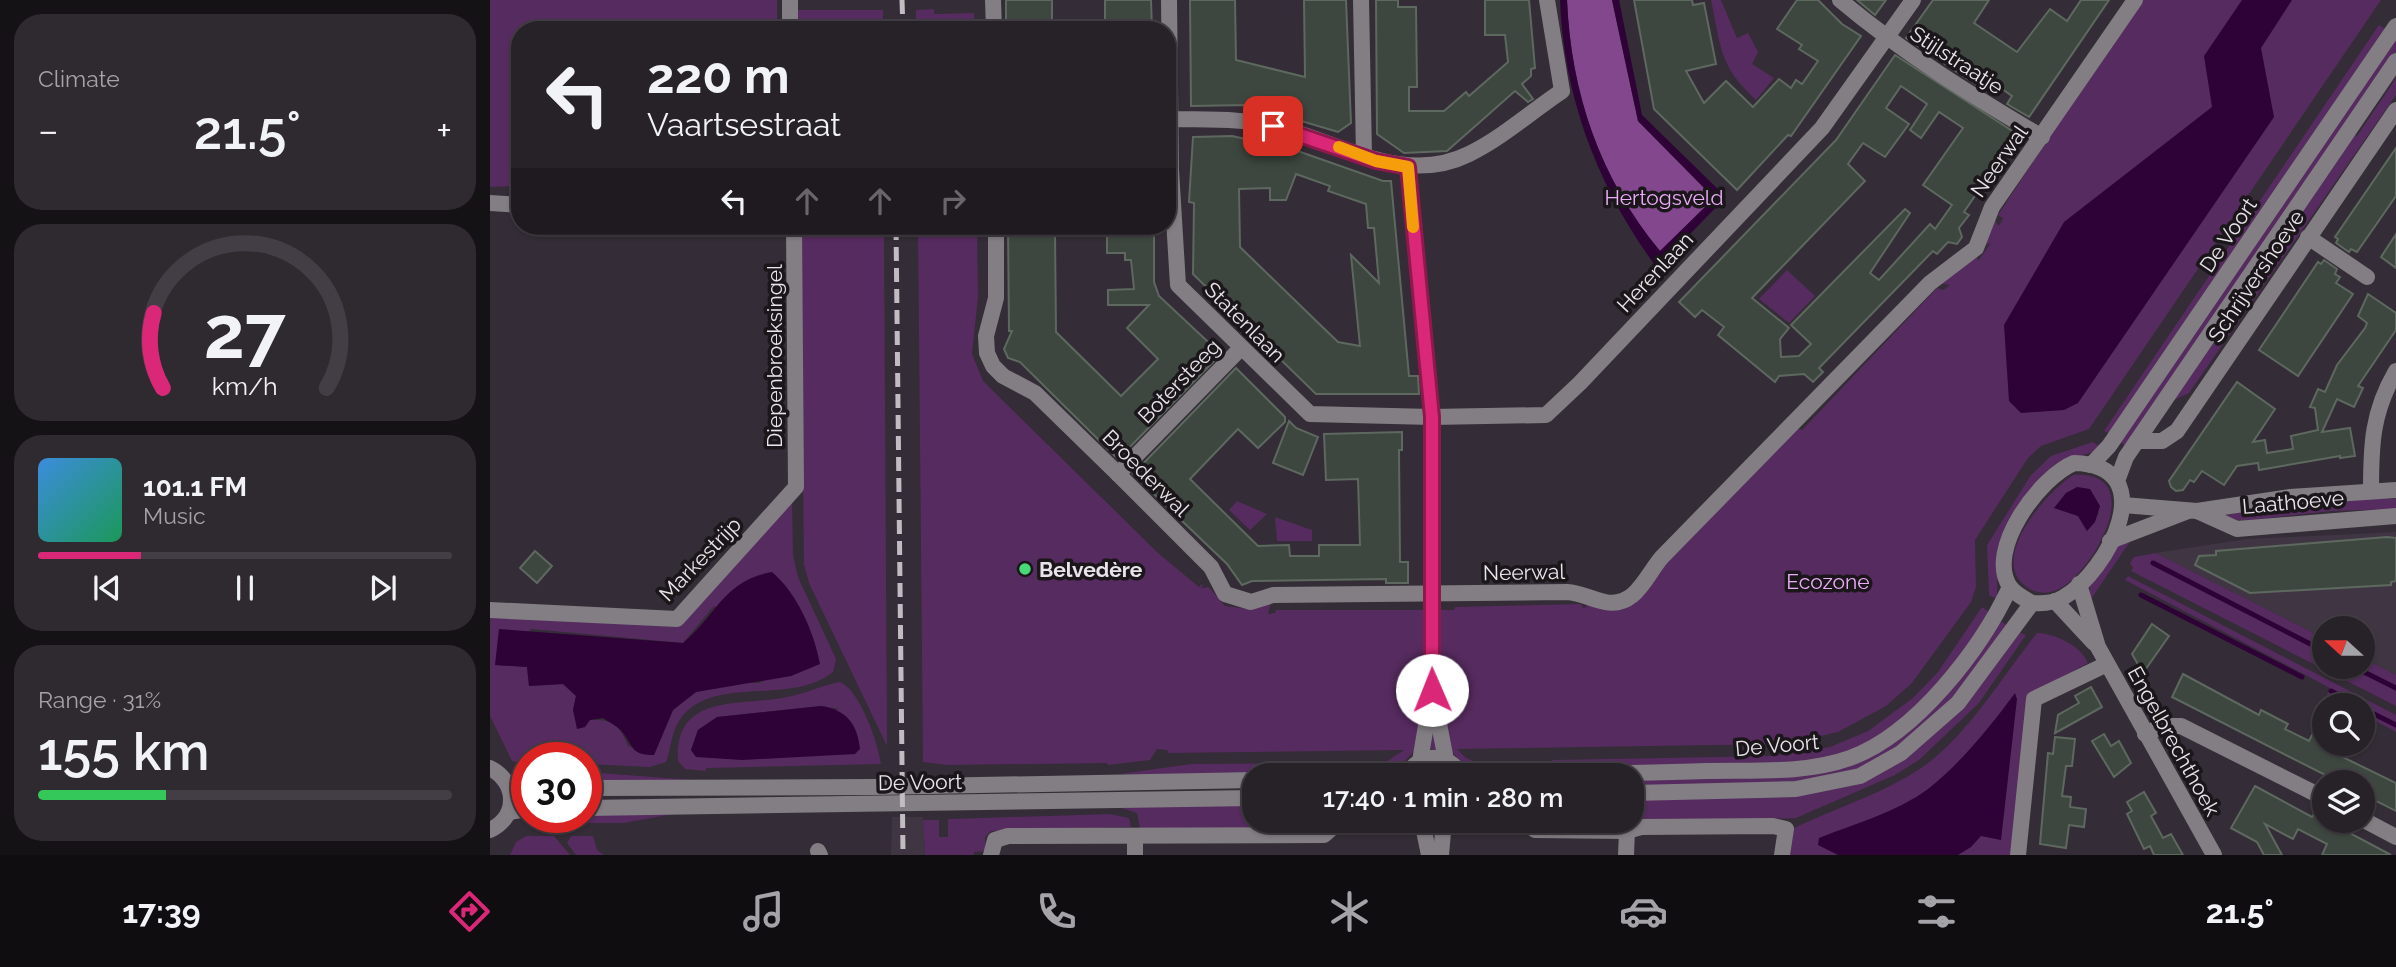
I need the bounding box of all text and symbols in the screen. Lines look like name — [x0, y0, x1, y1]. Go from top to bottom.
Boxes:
street label: Stijlstraatje — [1906, 21, 2008, 99]
text: 220 m — [647, 47, 790, 104]
icon: left — [532, 49, 623, 140]
text: Climate — [38, 65, 120, 92]
pin — [1243, 96, 1303, 156]
text: 21.5° — [194, 100, 301, 161]
text: Vaartsestraat — [647, 106, 841, 143]
icon: arrive — [1254, 107, 1292, 145]
text: − — [38, 108, 58, 153]
text: + — [436, 108, 452, 153]
street label: Neerwal — [1965, 120, 2033, 202]
icon: left — [715, 182, 753, 220]
icon: ahead — [788, 182, 826, 220]
icon: ahead — [861, 182, 899, 220]
icon: right — [934, 182, 972, 220]
park label: Hertogsveld — [1604, 185, 1724, 210]
street label: De Voort — [2194, 193, 2262, 277]
street label: Schrijvershoeve — [2203, 205, 2309, 347]
street label: Herenlaan — [1612, 227, 1698, 317]
street label: Diepenbroeksingel — [762, 264, 787, 448]
street label: Statenlaan — [1200, 277, 1290, 367]
text: 27 — [204, 291, 286, 376]
street label: Botersteeg — [1133, 334, 1225, 428]
text: km/h — [212, 371, 278, 401]
street label: Broederwal — [1097, 424, 1195, 522]
text: 101.1 FM — [143, 472, 247, 502]
street label: Laathoeve — [2241, 485, 2345, 519]
text: Music — [143, 502, 206, 529]
street label: Markestrijp — [654, 512, 746, 606]
place label: Belvedère — [1039, 557, 1143, 582]
street label: Neerwal — [1483, 559, 1566, 585]
marker: Belvedère — [1017, 561, 1033, 577]
icon: previous — [88, 569, 126, 607]
icon: pause — [226, 569, 264, 607]
icon: next — [364, 569, 402, 607]
park label: Ecozone — [1786, 569, 1870, 594]
north arrow — [2312, 616, 2375, 679]
map controls — [2312, 616, 2375, 833]
position arrow — [1395, 653, 1469, 727]
street label: Engelbrechthoek — [2123, 662, 2225, 820]
text: Range · 31% — [38, 686, 161, 713]
button: search — [2312, 693, 2375, 756]
text: 155 km — [38, 721, 209, 782]
street label: De Voort — [1734, 729, 1820, 761]
speed limit sign: 30 — [511, 742, 602, 833]
street label: De Voort — [878, 769, 962, 795]
button: layers — [2312, 770, 2375, 833]
text: 17:40 · 1 min · 280 m — [1323, 783, 1563, 813]
icon: directions — [445, 887, 494, 936]
icon: music — [739, 887, 788, 936]
icon: phone — [1032, 887, 1081, 936]
icon: climate — [1325, 887, 1374, 936]
icon: car — [1619, 887, 1668, 936]
icon: filters — [1912, 887, 1961, 936]
text: 17:39 — [122, 893, 201, 930]
text: 21.5° — [2206, 893, 2274, 930]

